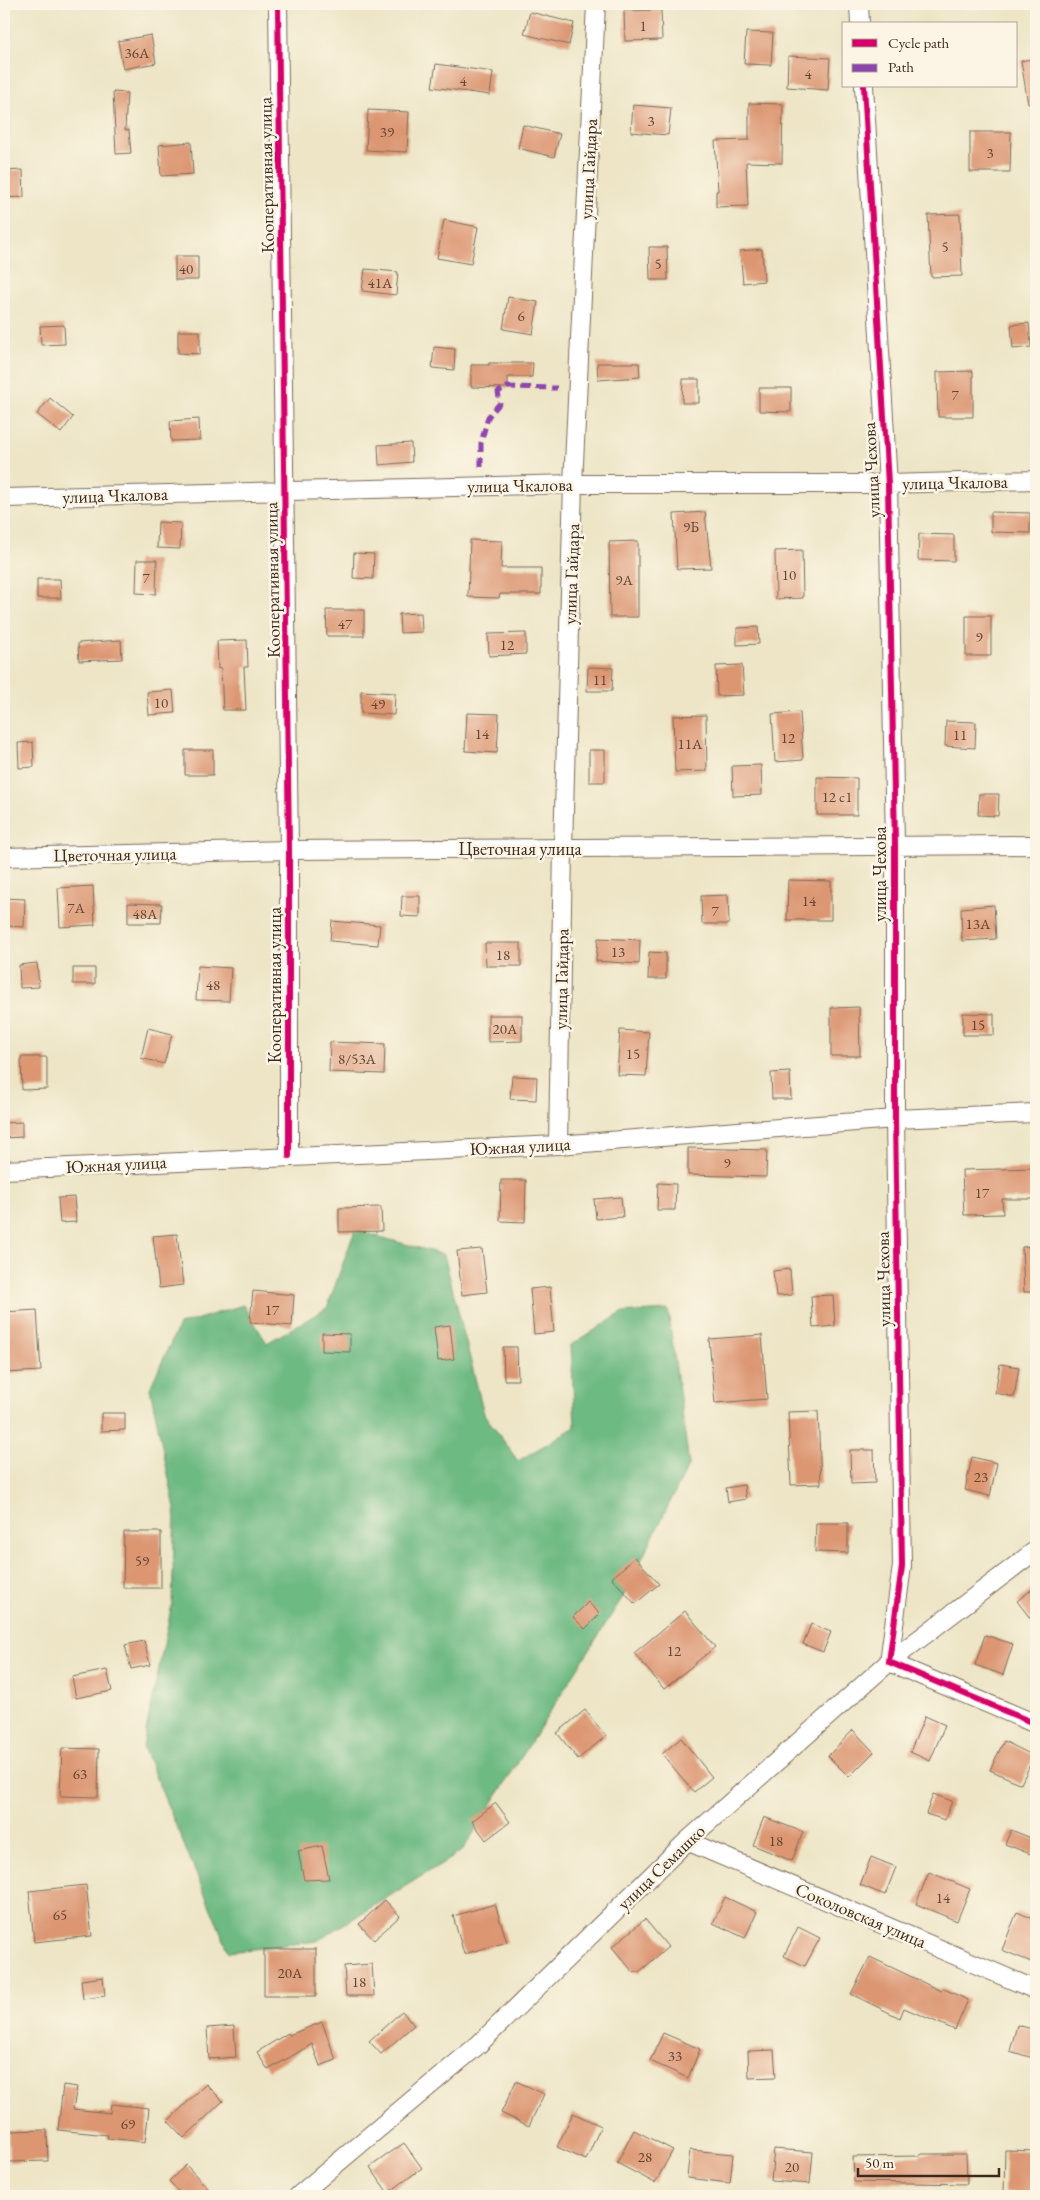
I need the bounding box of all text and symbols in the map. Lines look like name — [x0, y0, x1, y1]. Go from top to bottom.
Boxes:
house number: 1 — [639, 16, 647, 35]
legend — [842, 22, 1018, 88]
text: Cycle path — [888, 33, 950, 52]
house number: 36А — [125, 43, 150, 62]
text: Path — [888, 57, 914, 76]
house number: 4 — [804, 64, 812, 83]
house number: 4 — [459, 71, 467, 90]
street label: Кооперативная улица — [253, 96, 279, 253]
house number: 3 — [647, 111, 655, 130]
street label: улица Гайдара — [574, 117, 602, 220]
house number: 39 — [380, 122, 394, 141]
house number: 3 — [986, 143, 994, 162]
house number: 5 — [941, 237, 949, 256]
house number: 5 — [654, 254, 662, 273]
house number: 40 — [179, 259, 193, 278]
house number: 41А — [368, 273, 393, 292]
house number: 6 — [517, 306, 525, 325]
house number: 7 — [951, 385, 959, 404]
street label: улица Чехова — [857, 421, 885, 518]
street label: улица Чкалова — [902, 470, 1009, 494]
street label: улица Чкалова — [467, 473, 574, 497]
street label: улица Чкалова — [62, 482, 169, 508]
street label: Кооперативная улица — [259, 501, 285, 658]
house number: 9Б — [683, 517, 699, 536]
street label: улица Гайдара — [558, 522, 584, 625]
house number: 10 — [782, 565, 796, 584]
house number: 7 — [142, 568, 150, 587]
house number: 9А — [615, 570, 633, 589]
house number: 47 — [338, 614, 353, 633]
house number: 9 — [975, 627, 983, 646]
house number: 12 — [500, 635, 515, 654]
house number: 11 — [593, 670, 607, 689]
house number: 10 — [154, 693, 168, 712]
house number: 49 — [371, 694, 385, 713]
house number: 14 — [475, 724, 490, 743]
house number: 11 — [953, 725, 967, 744]
house number: 12 — [781, 728, 796, 747]
house number: 11А — [678, 734, 703, 753]
house number: 12 с1 — [822, 787, 852, 806]
street label: улица Чехова — [868, 825, 891, 922]
street label: Цветочная улица — [458, 837, 582, 860]
street label: Цветочная улица — [53, 841, 178, 867]
house number: 14 — [802, 891, 817, 910]
house number: 7А — [67, 898, 85, 917]
house number: 7 — [711, 901, 719, 920]
house number: 48А — [133, 904, 158, 923]
street label: Кооперативная улица — [263, 906, 286, 1063]
house number: 13А — [966, 914, 991, 933]
street label: улица Гайдара — [549, 927, 573, 1030]
house number: 13 — [611, 942, 625, 961]
house number: 18 — [496, 945, 510, 964]
house number: 48 — [206, 975, 220, 994]
house number: 15 — [971, 1015, 985, 1034]
house number: 20А — [493, 1019, 518, 1038]
house number: 15 — [626, 1044, 640, 1063]
house number: 8/53А — [338, 1049, 377, 1068]
street label: Южная улица — [469, 1132, 572, 1160]
street label: Южная улица — [65, 1150, 168, 1178]
house number: 9 — [723, 1153, 731, 1172]
house number: 17 — [975, 1183, 990, 1202]
street label: улица Чехова — [871, 1230, 895, 1327]
house number: 17 — [265, 1300, 280, 1319]
house number: 23 — [974, 1467, 988, 1486]
house number: 59 — [135, 1551, 149, 1570]
house number: 12 — [667, 1641, 682, 1660]
house number: 63 — [73, 1764, 87, 1783]
street label: улица Семашко — [612, 1819, 710, 1915]
house number: 18 — [769, 1831, 783, 1850]
street label: Соколовская улица — [792, 1877, 931, 1953]
house number: 14 — [936, 1888, 951, 1907]
house number: 65 — [53, 1905, 67, 1924]
house number: 20А — [278, 1963, 303, 1982]
house number: 18 — [352, 1972, 366, 1991]
house number: 33 — [668, 2046, 682, 2065]
house number: 69 — [121, 2114, 135, 2133]
scale bar — [858, 2145, 999, 2177]
house number: 28 — [638, 2147, 652, 2166]
text: 50 m — [865, 2153, 894, 2172]
house number: 20 — [785, 2157, 799, 2176]

